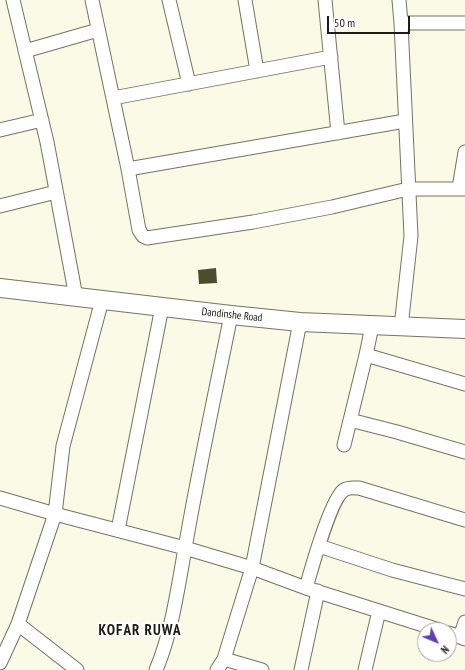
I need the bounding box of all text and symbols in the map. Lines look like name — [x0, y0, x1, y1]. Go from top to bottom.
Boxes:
scale bar — [329, 8, 412, 34]
text: 50 m — [334, 15, 355, 30]
street label: Dandinshe Road — [201, 305, 263, 325]
district label: KOFAR RUWA — [98, 622, 182, 640]
north arrow — [417, 622, 457, 662]
text: N — [438, 643, 452, 657]

